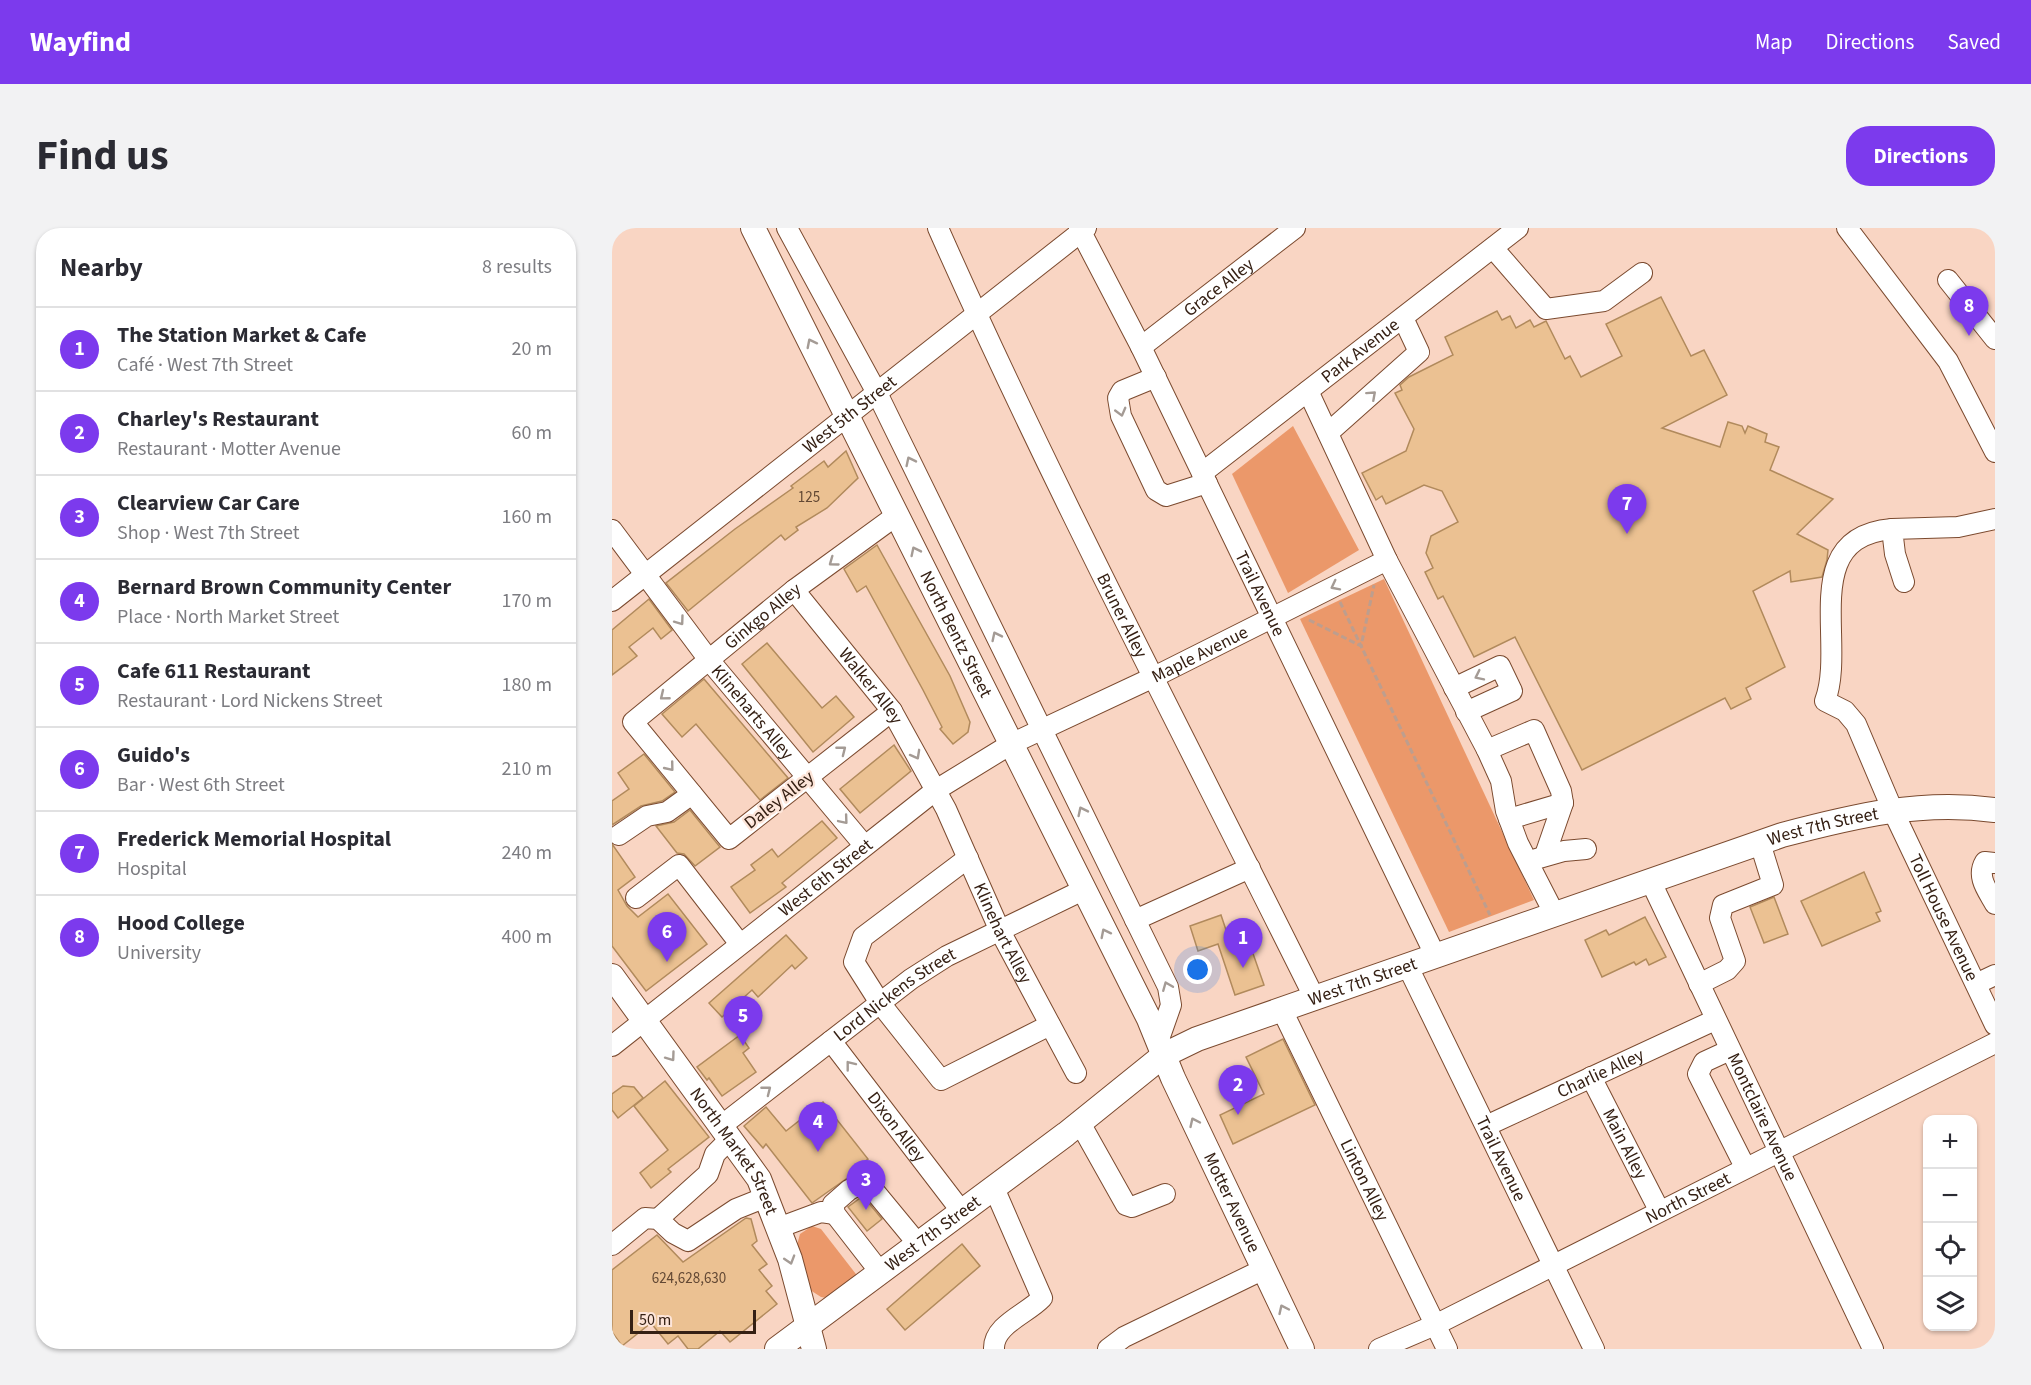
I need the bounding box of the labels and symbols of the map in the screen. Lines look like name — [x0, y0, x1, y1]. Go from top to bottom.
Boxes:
street label: Grace Alley — [1178, 252, 1259, 322]
pin: 8 — [1950, 286, 1988, 336]
street label: Park Avenue — [1316, 312, 1404, 389]
one-way arrow — [807, 339, 818, 349]
street label: West 5th Street — [797, 369, 902, 459]
one-way arrow — [1365, 391, 1376, 402]
one-way arrow — [1114, 406, 1126, 417]
one-way arrow — [906, 457, 917, 468]
pin: 7 — [1608, 484, 1646, 534]
house number: 125 — [798, 487, 820, 508]
one-way arrow — [911, 547, 923, 558]
street label: Trail Avenue — [1229, 547, 1291, 640]
one-way arrow — [829, 555, 840, 566]
street label: North Bentz Street — [914, 566, 999, 702]
street label: Bruner Alley — [1091, 569, 1154, 663]
street label: Ginkgo Alley — [719, 576, 806, 655]
one-way arrow — [1330, 579, 1341, 590]
one-way arrow — [673, 614, 684, 625]
street label: Maple Avenue — [1147, 619, 1252, 689]
one-way arrow — [992, 632, 1003, 643]
street label: Walker Alley — [833, 642, 909, 729]
street label: Klineharts Alley — [705, 659, 800, 765]
one-way arrow — [1475, 669, 1486, 680]
one-way arrow — [660, 689, 671, 700]
one-way arrow — [835, 746, 846, 757]
one-way arrow — [909, 749, 920, 759]
one-way arrow — [663, 760, 674, 771]
street label: Daley Alley — [739, 764, 820, 835]
street label: West 7th Street — [1764, 801, 1880, 852]
one-way arrow — [1078, 807, 1089, 818]
one-way arrow — [836, 813, 847, 824]
street label: West 6th Street — [773, 832, 878, 922]
street label: Toll House Avenue — [1903, 850, 1985, 985]
street label: Klinehart Alley — [968, 879, 1039, 988]
pin: 6 — [648, 912, 686, 962]
pin: 1 — [1224, 918, 1262, 968]
one-way arrow — [1101, 929, 1112, 939]
street label: Lord Nickens Street — [828, 941, 960, 1047]
street label: West 7th Street — [1305, 951, 1420, 1012]
your location — [1183, 955, 1212, 984]
one-way arrow — [1162, 982, 1174, 993]
pin: 5 — [724, 996, 762, 1046]
street label: Charlie Alley — [1553, 1042, 1649, 1104]
street label: Montclaire Avenue — [1721, 1049, 1804, 1185]
one-way arrow — [664, 1051, 675, 1062]
one-way arrow — [846, 1061, 857, 1072]
pin: 2 — [1218, 1066, 1258, 1115]
street label: North Market Street — [684, 1082, 784, 1218]
street label: Dixon Alley — [862, 1086, 932, 1168]
one-way arrow — [760, 1087, 771, 1098]
pin: 4 — [798, 1102, 838, 1152]
street label: Main Alley — [1597, 1104, 1654, 1184]
street label: Trail Avenue — [1470, 1112, 1533, 1205]
one-way arrow — [1190, 1117, 1202, 1128]
street label: Linton Alley — [1334, 1135, 1396, 1226]
street label: Motter Avenue — [1198, 1148, 1267, 1257]
pin: 3 — [846, 1160, 886, 1210]
street label: North Street — [1641, 1166, 1735, 1230]
street label: West 7th Street — [880, 1189, 986, 1277]
one-way arrow — [783, 1255, 795, 1265]
house number: 624,628,630 — [652, 1268, 726, 1289]
one-way arrow — [1279, 1305, 1291, 1316]
scale bar — [630, 1307, 756, 1334]

